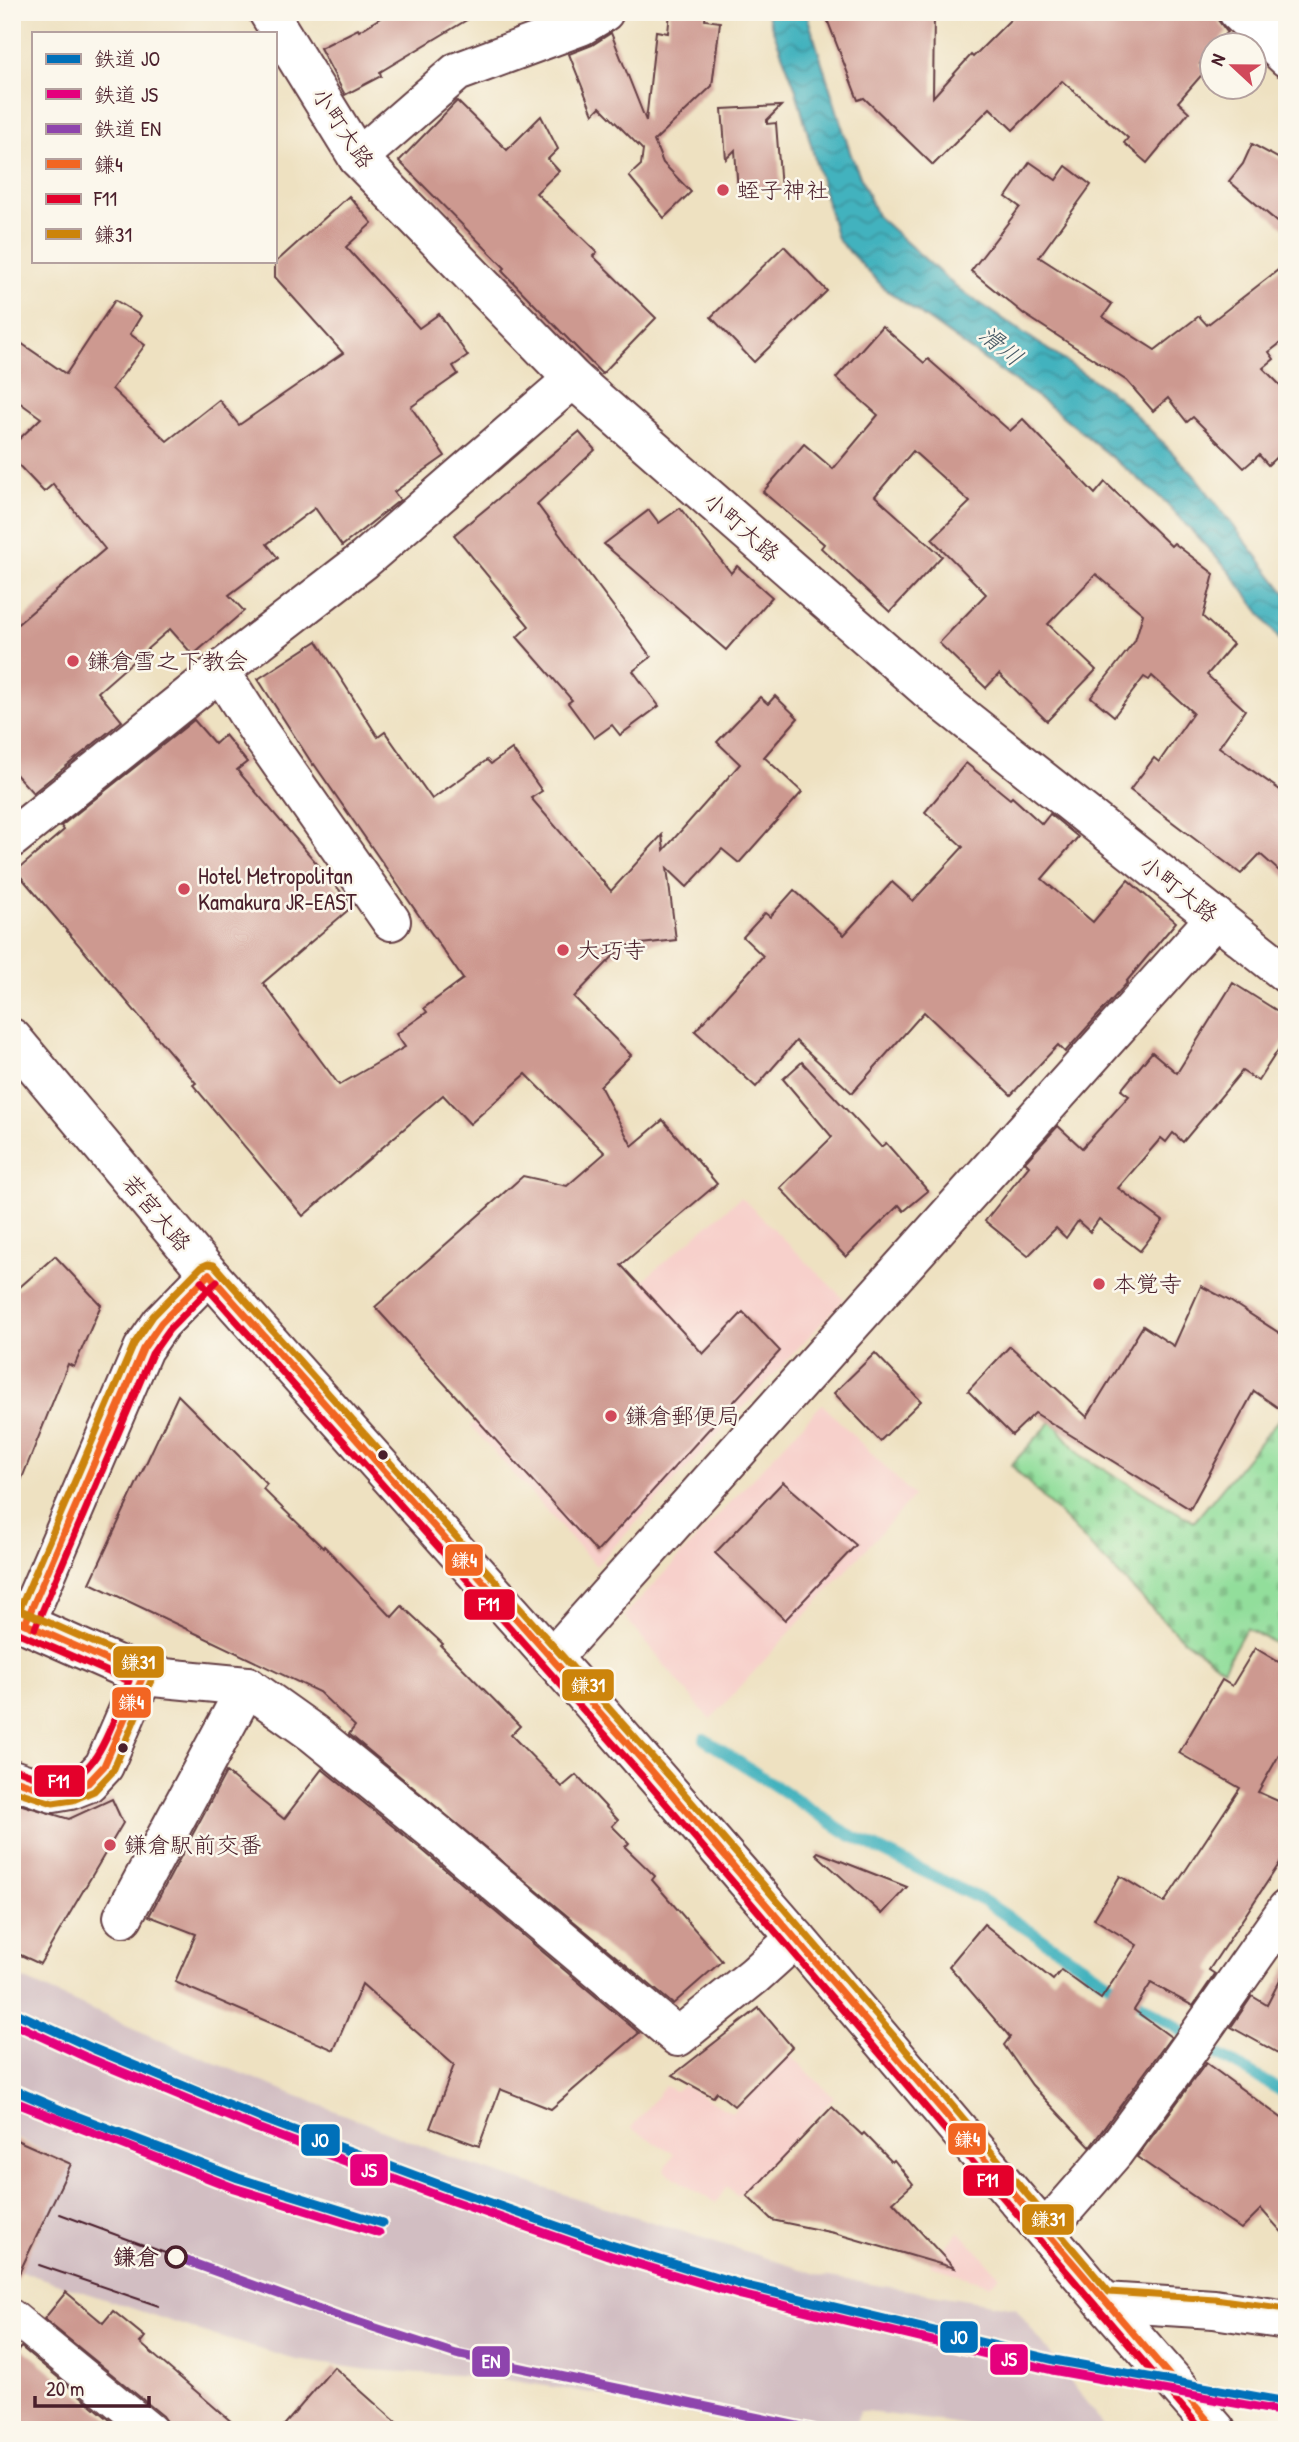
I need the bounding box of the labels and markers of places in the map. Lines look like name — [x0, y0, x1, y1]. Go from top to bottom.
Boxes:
place label: 蛭子神社 — [737, 174, 829, 205]
marker: 蛭子神社 — [715, 182, 731, 198]
place label: 鎌倉雪之下教会 — [87, 645, 248, 676]
marker: 鎌倉雪之下教会 — [65, 653, 81, 669]
place label: Hotel Metropolitan Kamakura JR-EAST — [198, 860, 357, 917]
marker: Hotel Metropolitan Kamakura JR-EAST — [176, 881, 192, 897]
place label: 大巧寺 — [577, 934, 646, 965]
marker: 大巧寺 — [555, 942, 571, 958]
place label: 本覚寺 — [1113, 1268, 1182, 1299]
marker: 本覚寺 — [1091, 1276, 1107, 1292]
place label: 鎌倉郵便局 — [625, 1400, 740, 1431]
marker: 鎌倉郵便局 — [603, 1408, 619, 1424]
unlabelled marker — [376, 1448, 390, 1462]
unlabelled marker — [116, 1741, 130, 1755]
place label: 鎌倉駅前交番 — [124, 1829, 262, 1860]
marker: 鎌倉駅前交番 — [102, 1837, 118, 1853]
place label: 鎌倉 — [113, 2241, 159, 2272]
marker: 鎌倉 — [165, 2246, 187, 2268]

